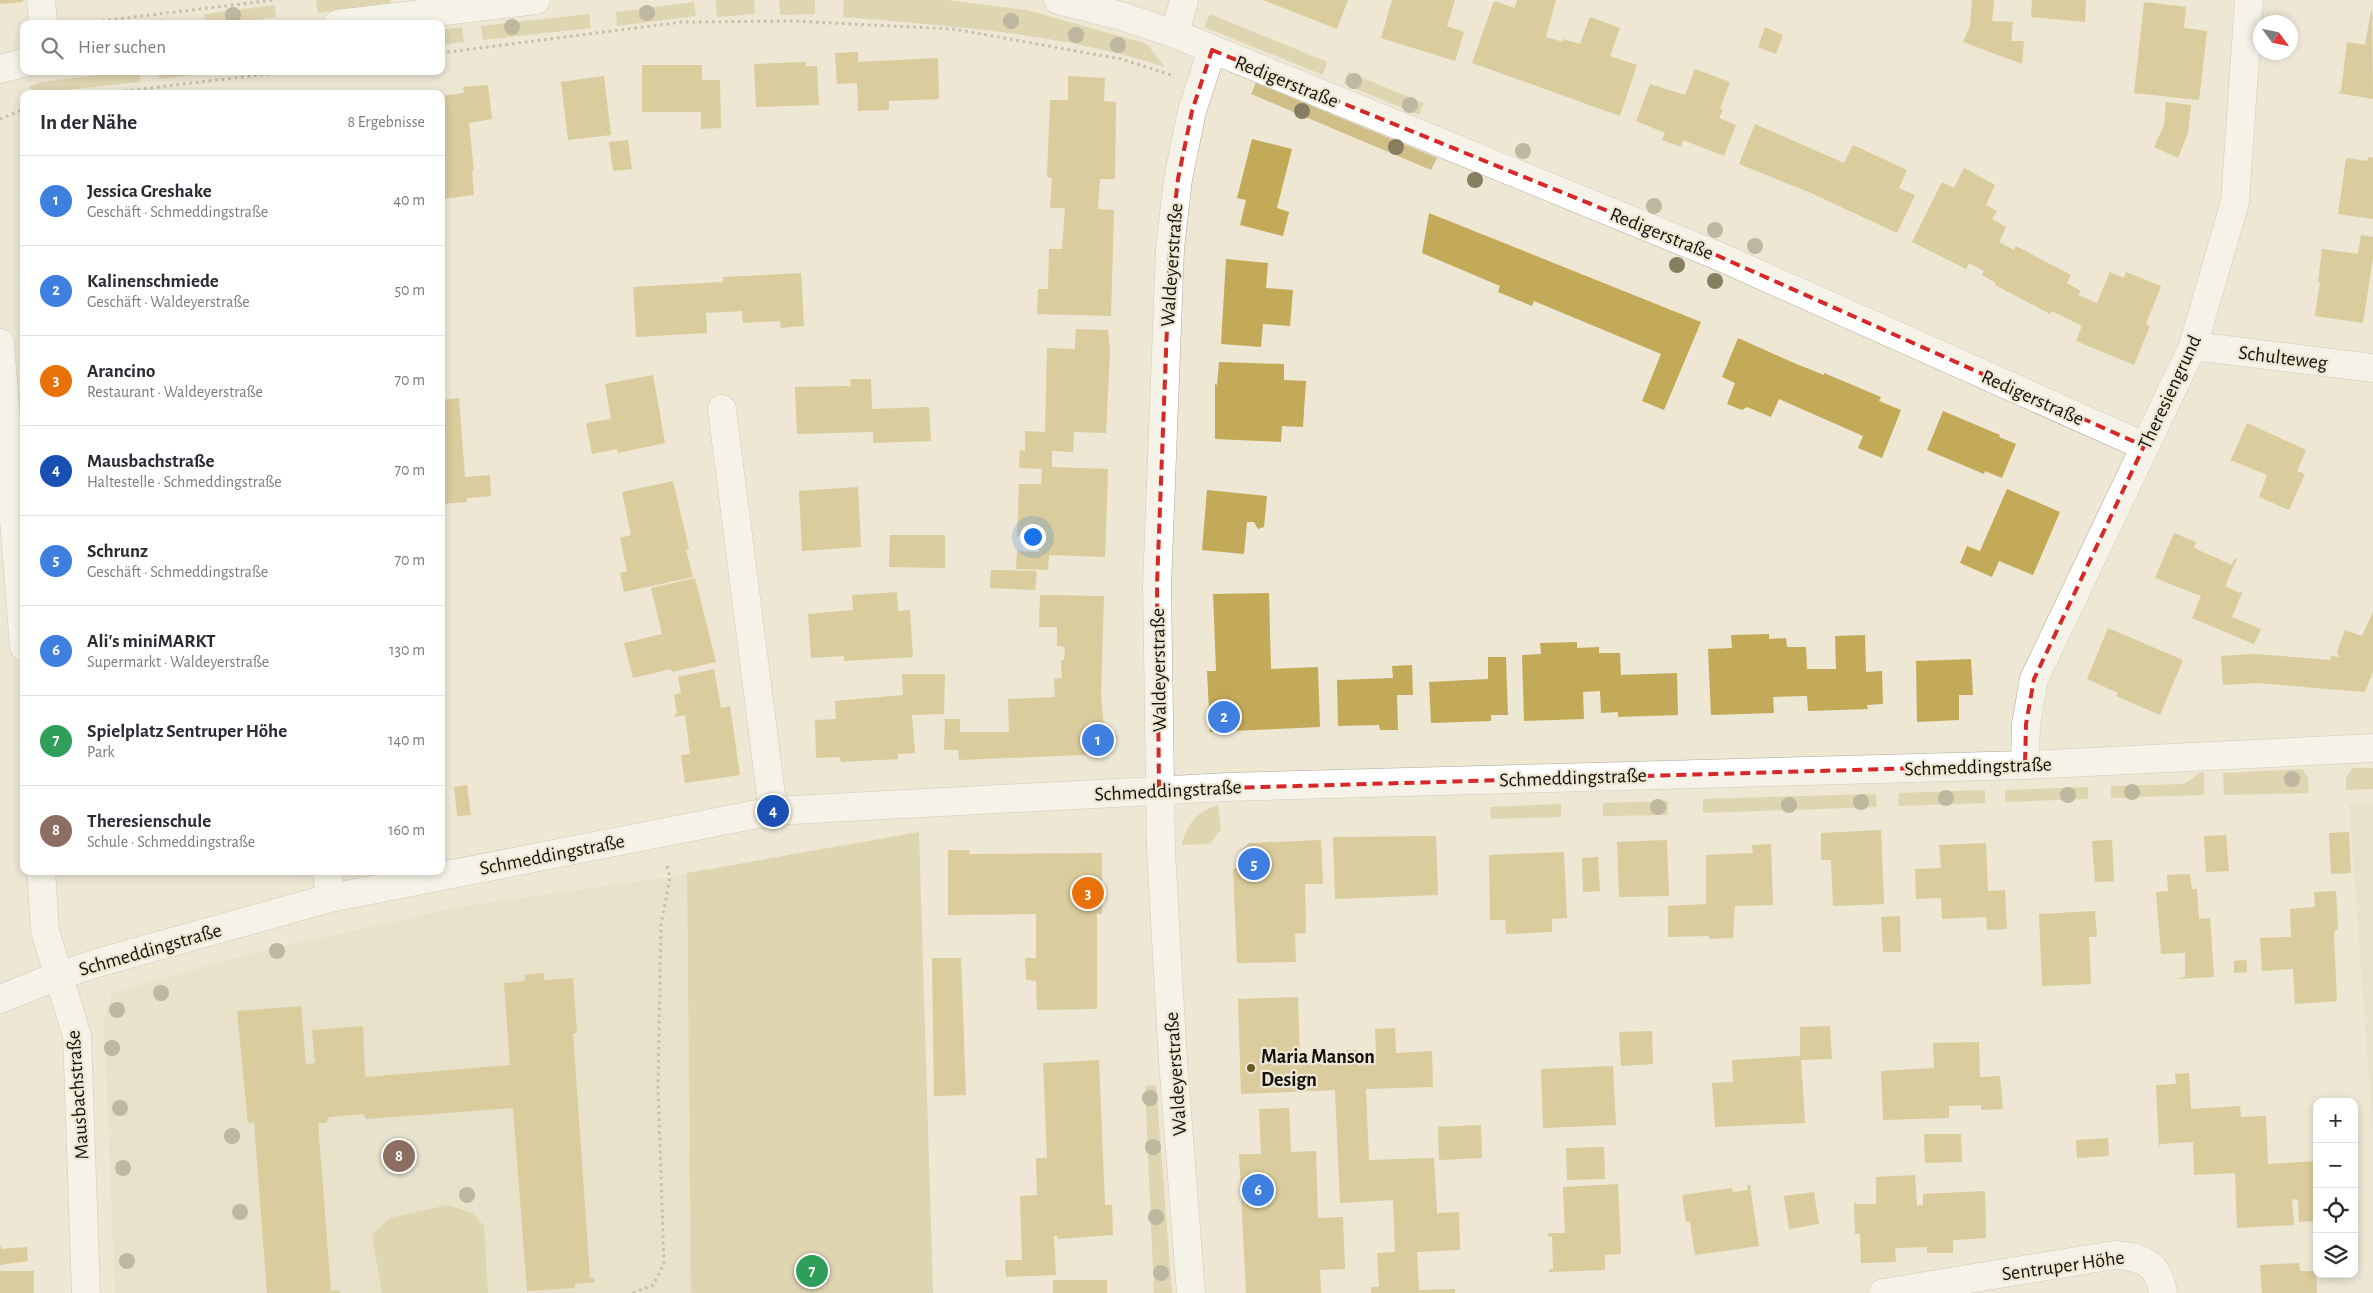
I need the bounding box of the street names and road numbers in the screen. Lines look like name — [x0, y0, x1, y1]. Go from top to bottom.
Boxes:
street label: Redigerstraße — [1232, 52, 1341, 112]
street label: Waldeyerstraße — [1158, 202, 1186, 328]
street label: Redigerstraße — [1607, 204, 1716, 264]
street label: Theresiengrund — [2135, 332, 2205, 453]
street label: Schulteweg — [2237, 343, 2329, 373]
street label: Redigerstraße — [1978, 366, 2087, 429]
street label: Waldeyerstraße — [1148, 608, 1170, 732]
street label: Schmeddingstraße — [1904, 754, 2052, 780]
street label: Schmeddingstraße — [1499, 765, 1647, 791]
street label: Schmeddingstraße — [1094, 777, 1242, 805]
street label: Schmeddingstraße — [478, 831, 626, 879]
street label: Schmeddingstraße — [77, 920, 224, 980]
street label: Waldeyerstraße — [1162, 1011, 1190, 1137]
street label: Mausbachstraße — [64, 1030, 92, 1160]
street label: Sentruper Höhe — [2001, 1247, 2126, 1284]

